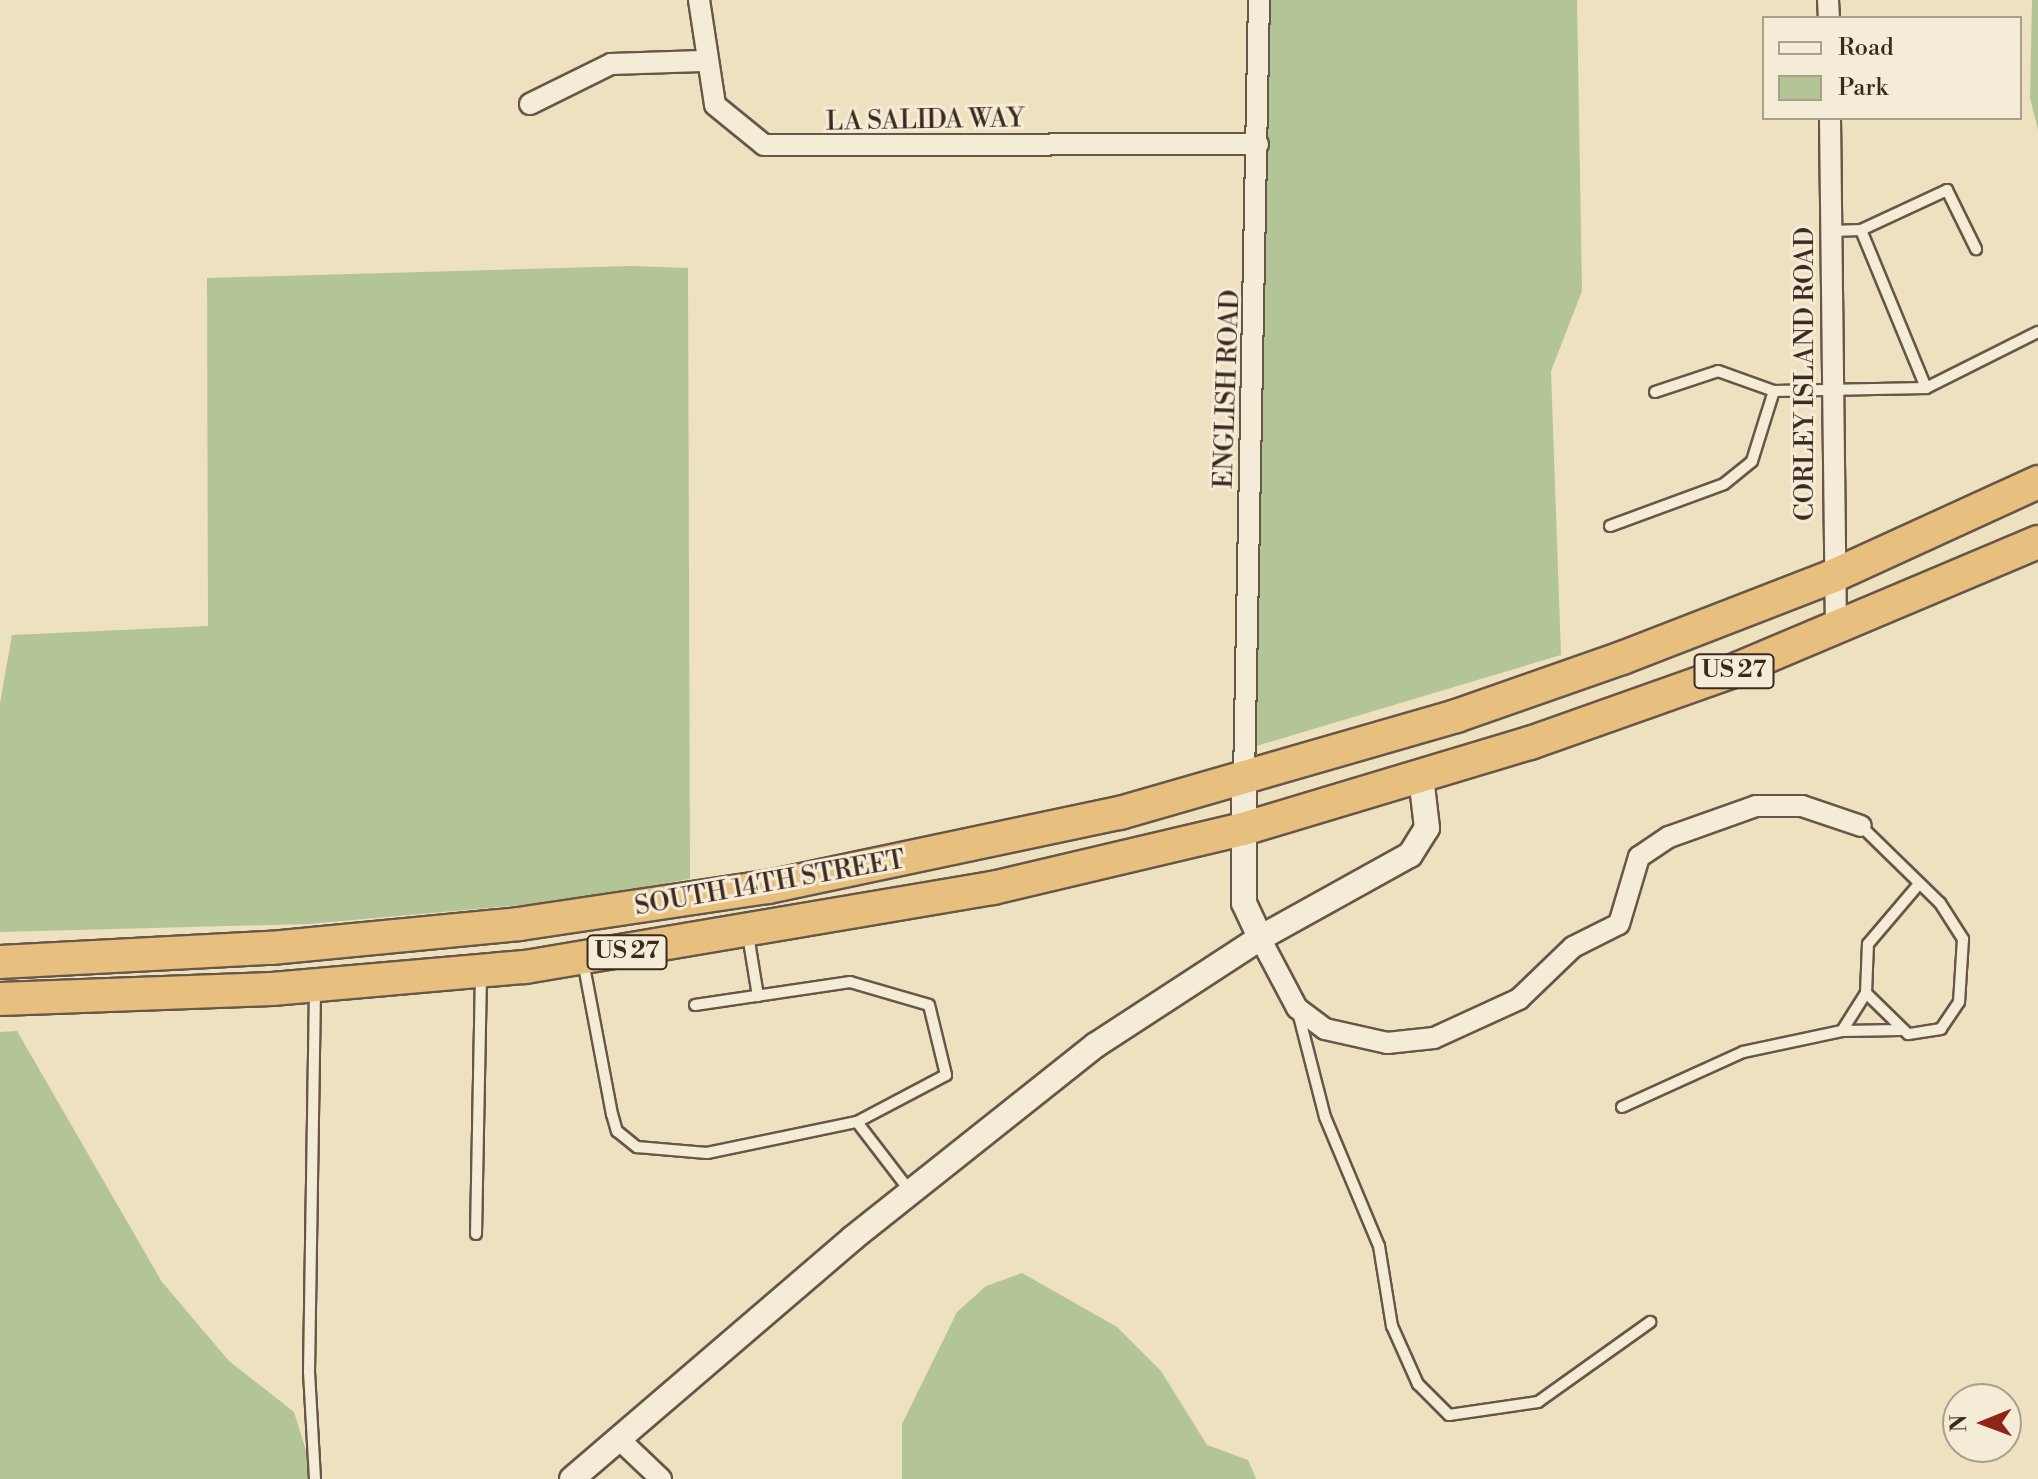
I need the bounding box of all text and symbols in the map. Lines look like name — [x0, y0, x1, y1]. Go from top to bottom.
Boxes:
legend — [1762, 16, 2022, 120]
text: Road — [1838, 33, 1894, 63]
text: Park — [1838, 73, 1888, 103]
street label: LA SALIDA WAY — [826, 104, 1024, 138]
street label: CORLEY ISLAND ROAD — [1790, 227, 1822, 521]
street label: ENGLISH ROAD — [1209, 289, 1247, 489]
road number: US 27 — [1692, 651, 1776, 691]
street label: SOUTH 14TH STREET — [632, 845, 908, 923]
road number: US 27 — [585, 932, 669, 972]
north arrow — [1942, 1383, 2022, 1463]
text: N — [1946, 1414, 1973, 1432]

